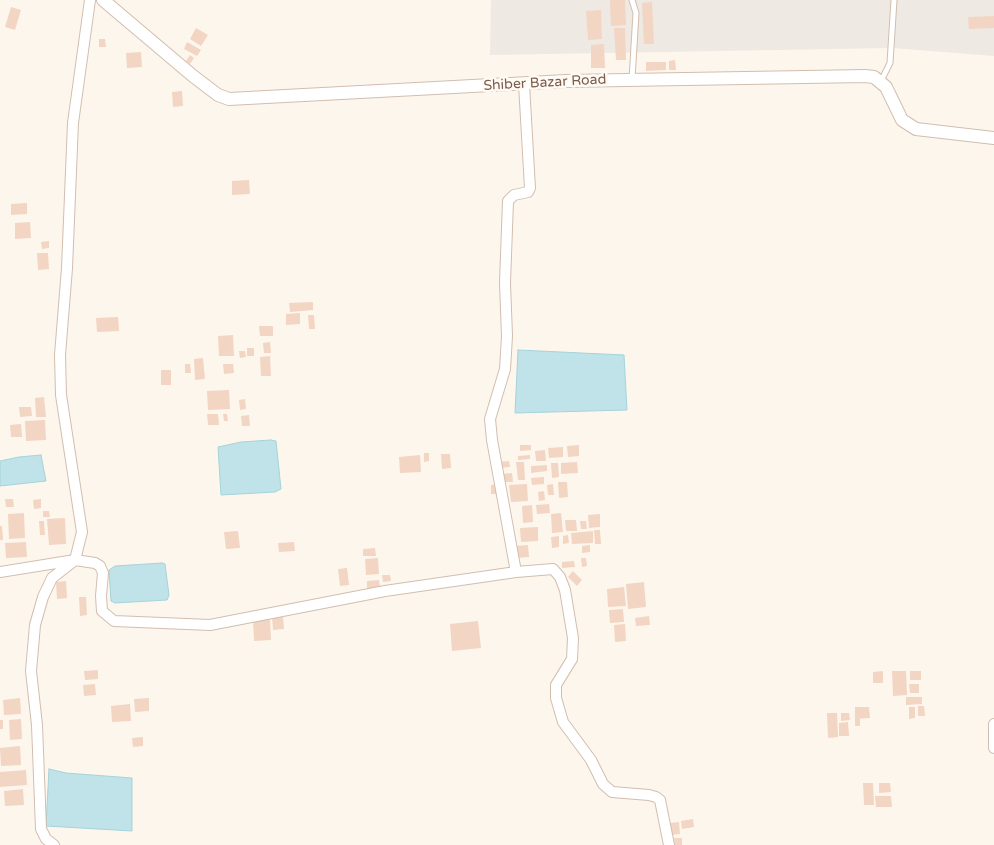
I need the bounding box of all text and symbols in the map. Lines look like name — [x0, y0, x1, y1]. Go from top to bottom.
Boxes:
street label: Shiber Bazar Road — [483, 71, 607, 95]

